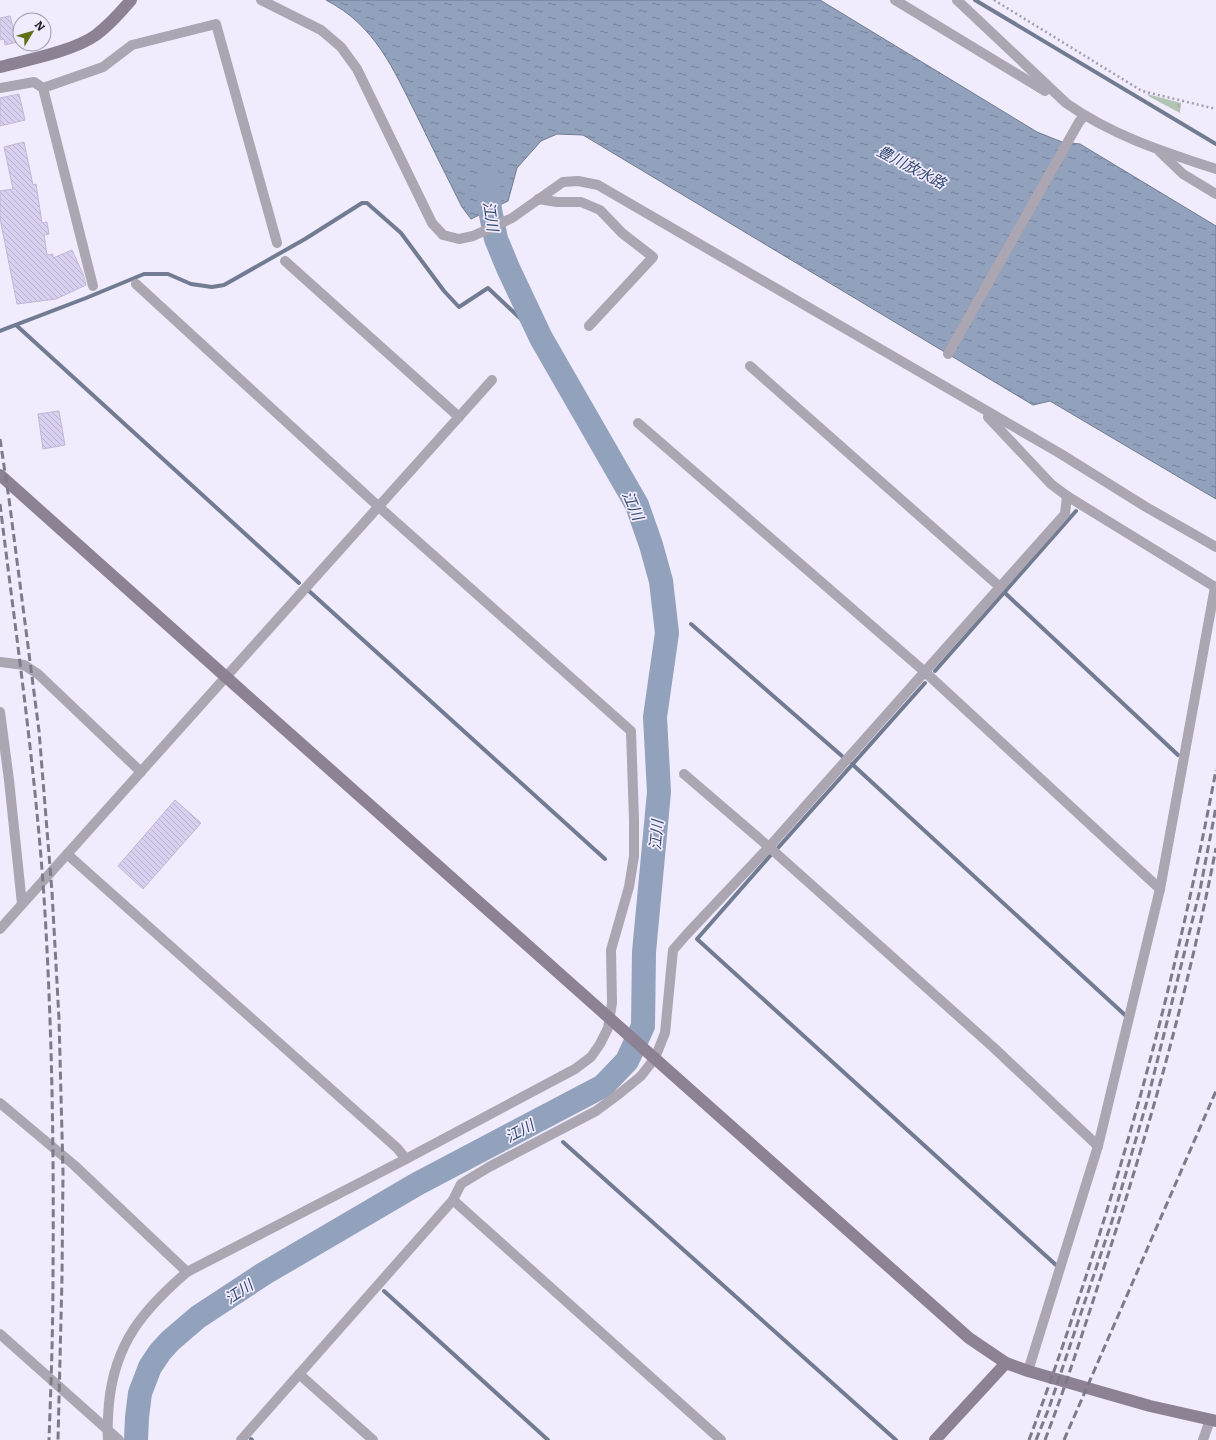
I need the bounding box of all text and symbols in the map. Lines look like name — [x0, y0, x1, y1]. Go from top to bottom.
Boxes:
north arrow — [12, 12, 52, 52]
text: N — [32, 17, 50, 34]
water label: 豊川放水路 — [873, 138, 952, 195]
water label: 江川 — [478, 199, 506, 235]
water label: 江川 — [617, 487, 651, 525]
water label: 江川 — [642, 817, 668, 851]
water label: 江川 — [500, 1112, 539, 1147]
water label: 江川 — [219, 1272, 259, 1309]

